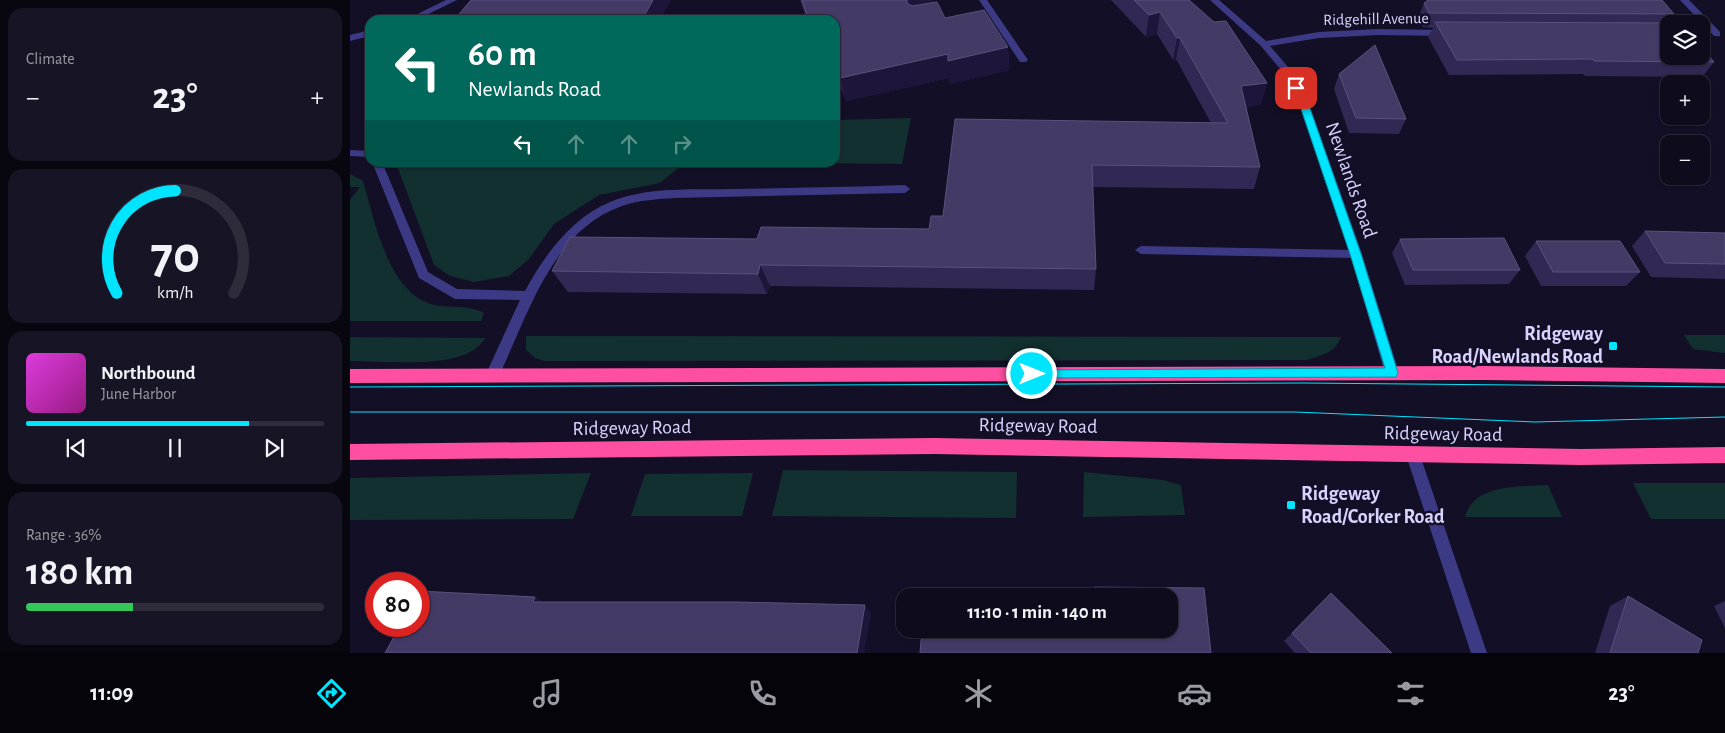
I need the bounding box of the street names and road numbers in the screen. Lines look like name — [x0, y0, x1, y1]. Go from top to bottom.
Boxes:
street label: Ridgehill Avenue — [1323, 10, 1429, 28]
street label: Newlands Road — [1322, 119, 1380, 241]
street label: Ridgeway Road — [978, 415, 1098, 437]
street label: Ridgeway Road — [572, 417, 692, 439]
street label: Ridgeway Road — [1383, 423, 1503, 445]

